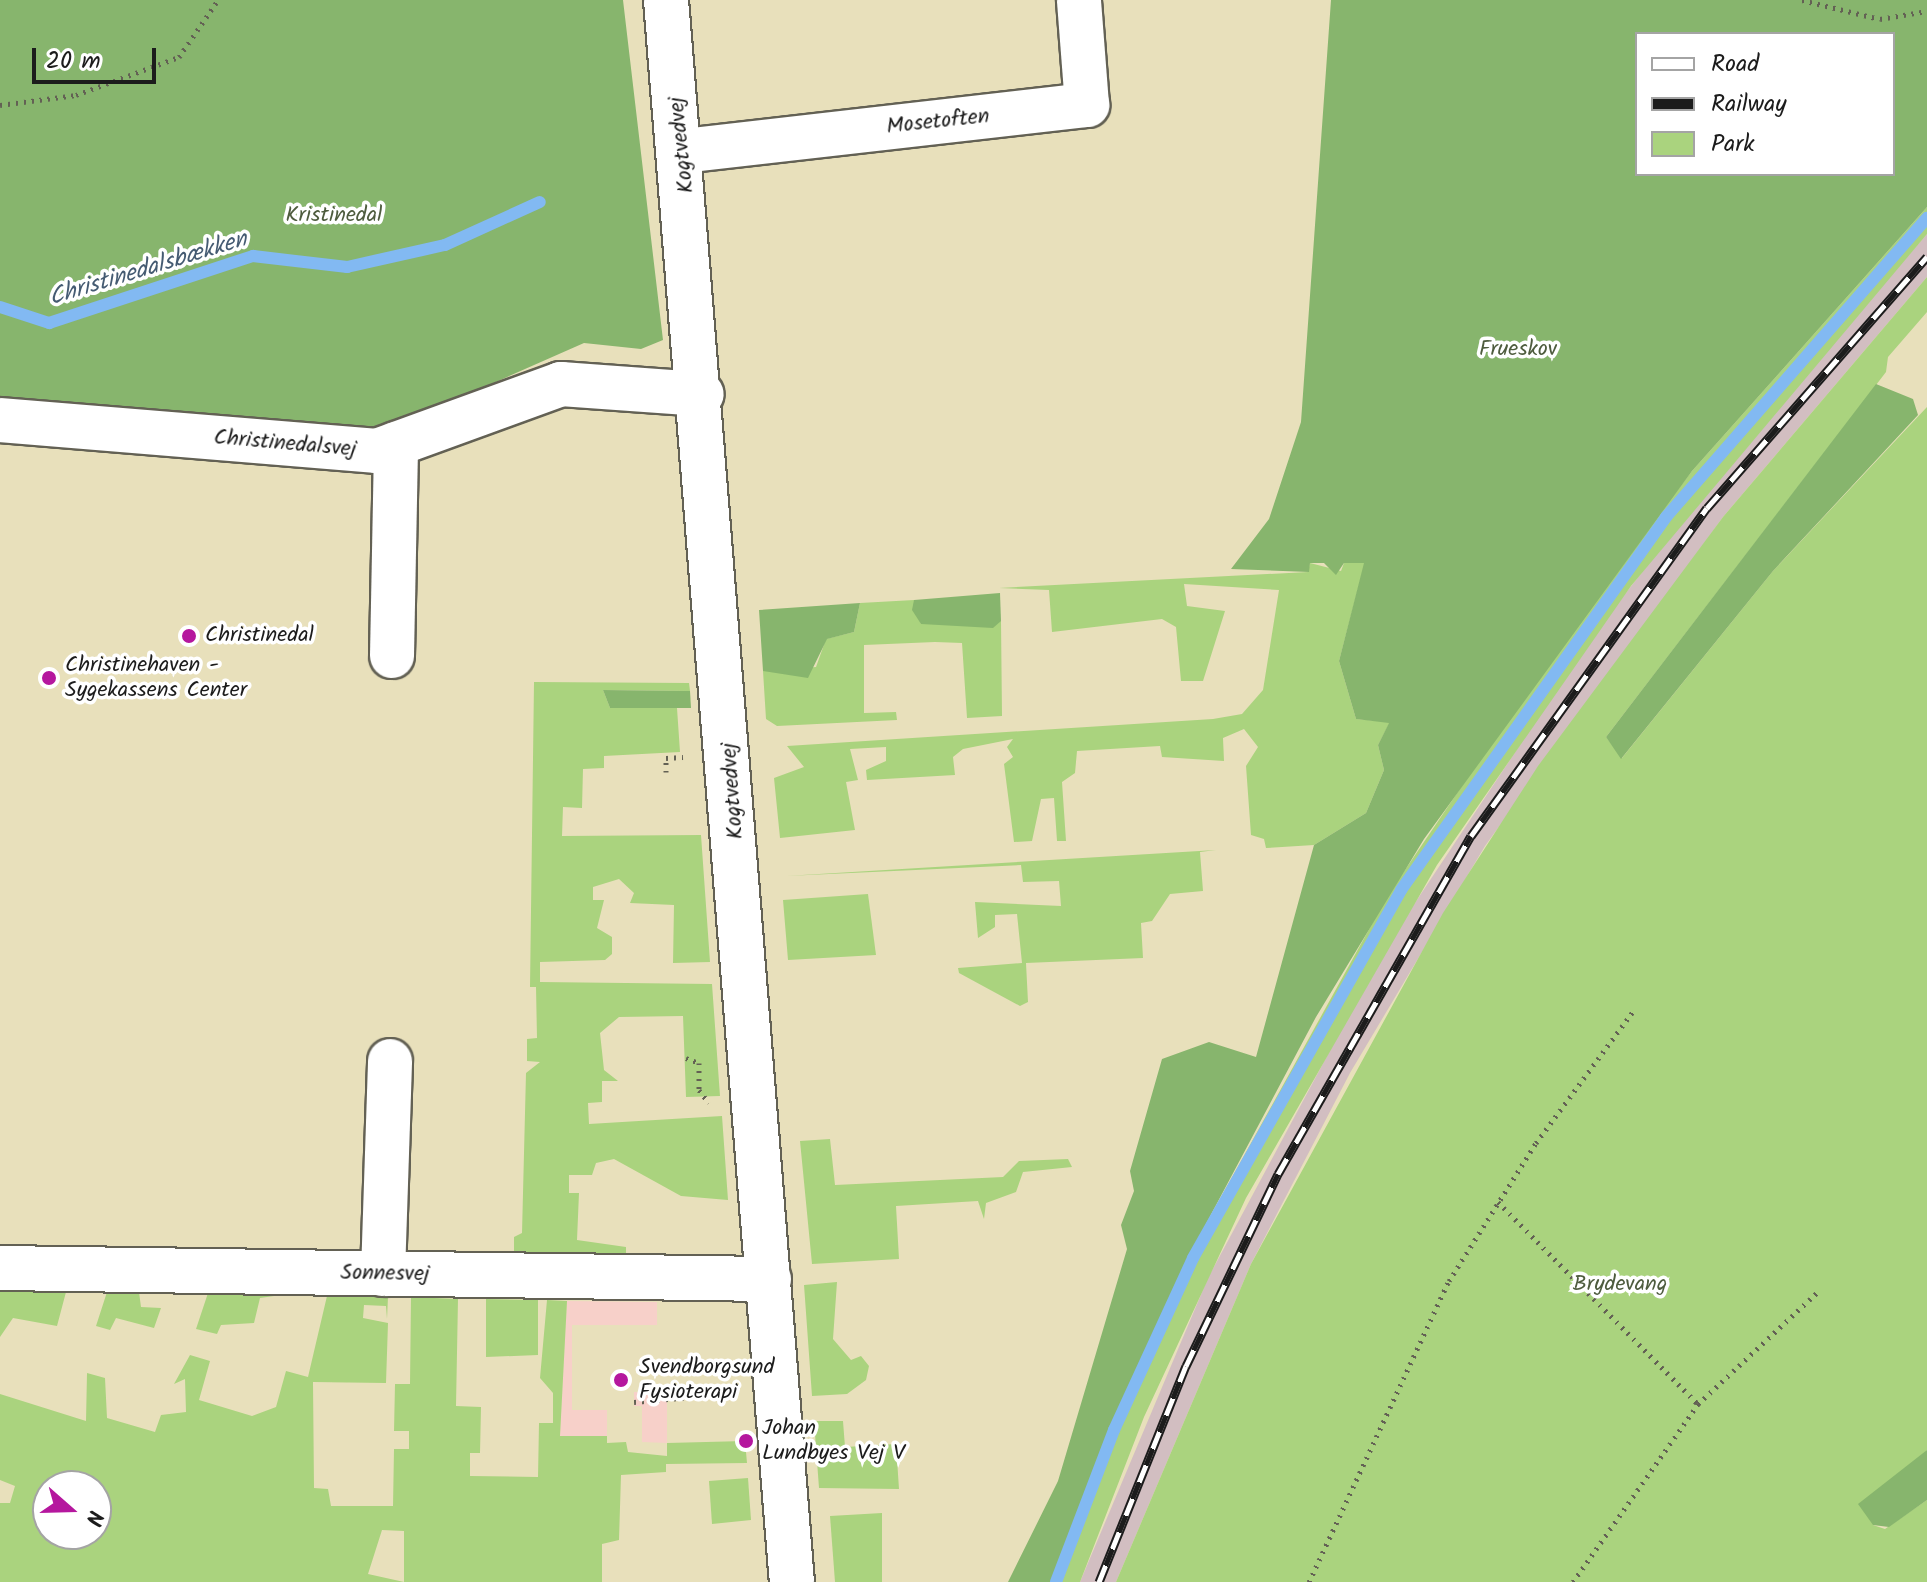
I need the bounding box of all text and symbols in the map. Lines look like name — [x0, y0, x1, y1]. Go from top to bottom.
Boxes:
scale bar — [36, 32, 160, 82]
legend — [1635, 32, 1895, 176]
text: 20 m — [46, 42, 101, 81]
text: Road — [1711, 45, 1759, 84]
text: Railway — [1711, 85, 1787, 124]
street label: Kogtvedvej — [664, 95, 700, 195]
street label: Mosetoften — [885, 103, 991, 141]
text: Park — [1711, 125, 1755, 164]
park label: Kristinedal — [286, 203, 382, 229]
water label: Christinedalsbækken — [45, 225, 251, 313]
park label: Frueskov — [1479, 337, 1557, 363]
street label: Christinedalsvej — [213, 425, 357, 463]
place label: Christinedal — [205, 623, 314, 649]
marker: Christinedal — [180, 627, 198, 645]
place label: Christinehaven - Sygekassens Center — [65, 652, 247, 704]
marker: Christinehaven - Sygekassens Center — [40, 669, 58, 687]
street label: Kogtvedvej — [716, 742, 750, 840]
street label: Sonnesvej — [340, 1260, 430, 1288]
park label: Brydevang — [1573, 1272, 1667, 1298]
place label: Svendborgsund Fysioterapi — [639, 1354, 774, 1406]
marker: Svendborgsund Fysioterapi — [610, 1369, 632, 1391]
place label: Johan Lundbyes Vej V — [762, 1415, 905, 1466]
marker: Johan Lundbyes Vej V — [737, 1432, 755, 1450]
north arrow — [32, 1470, 112, 1550]
text: N — [74, 1505, 112, 1530]

